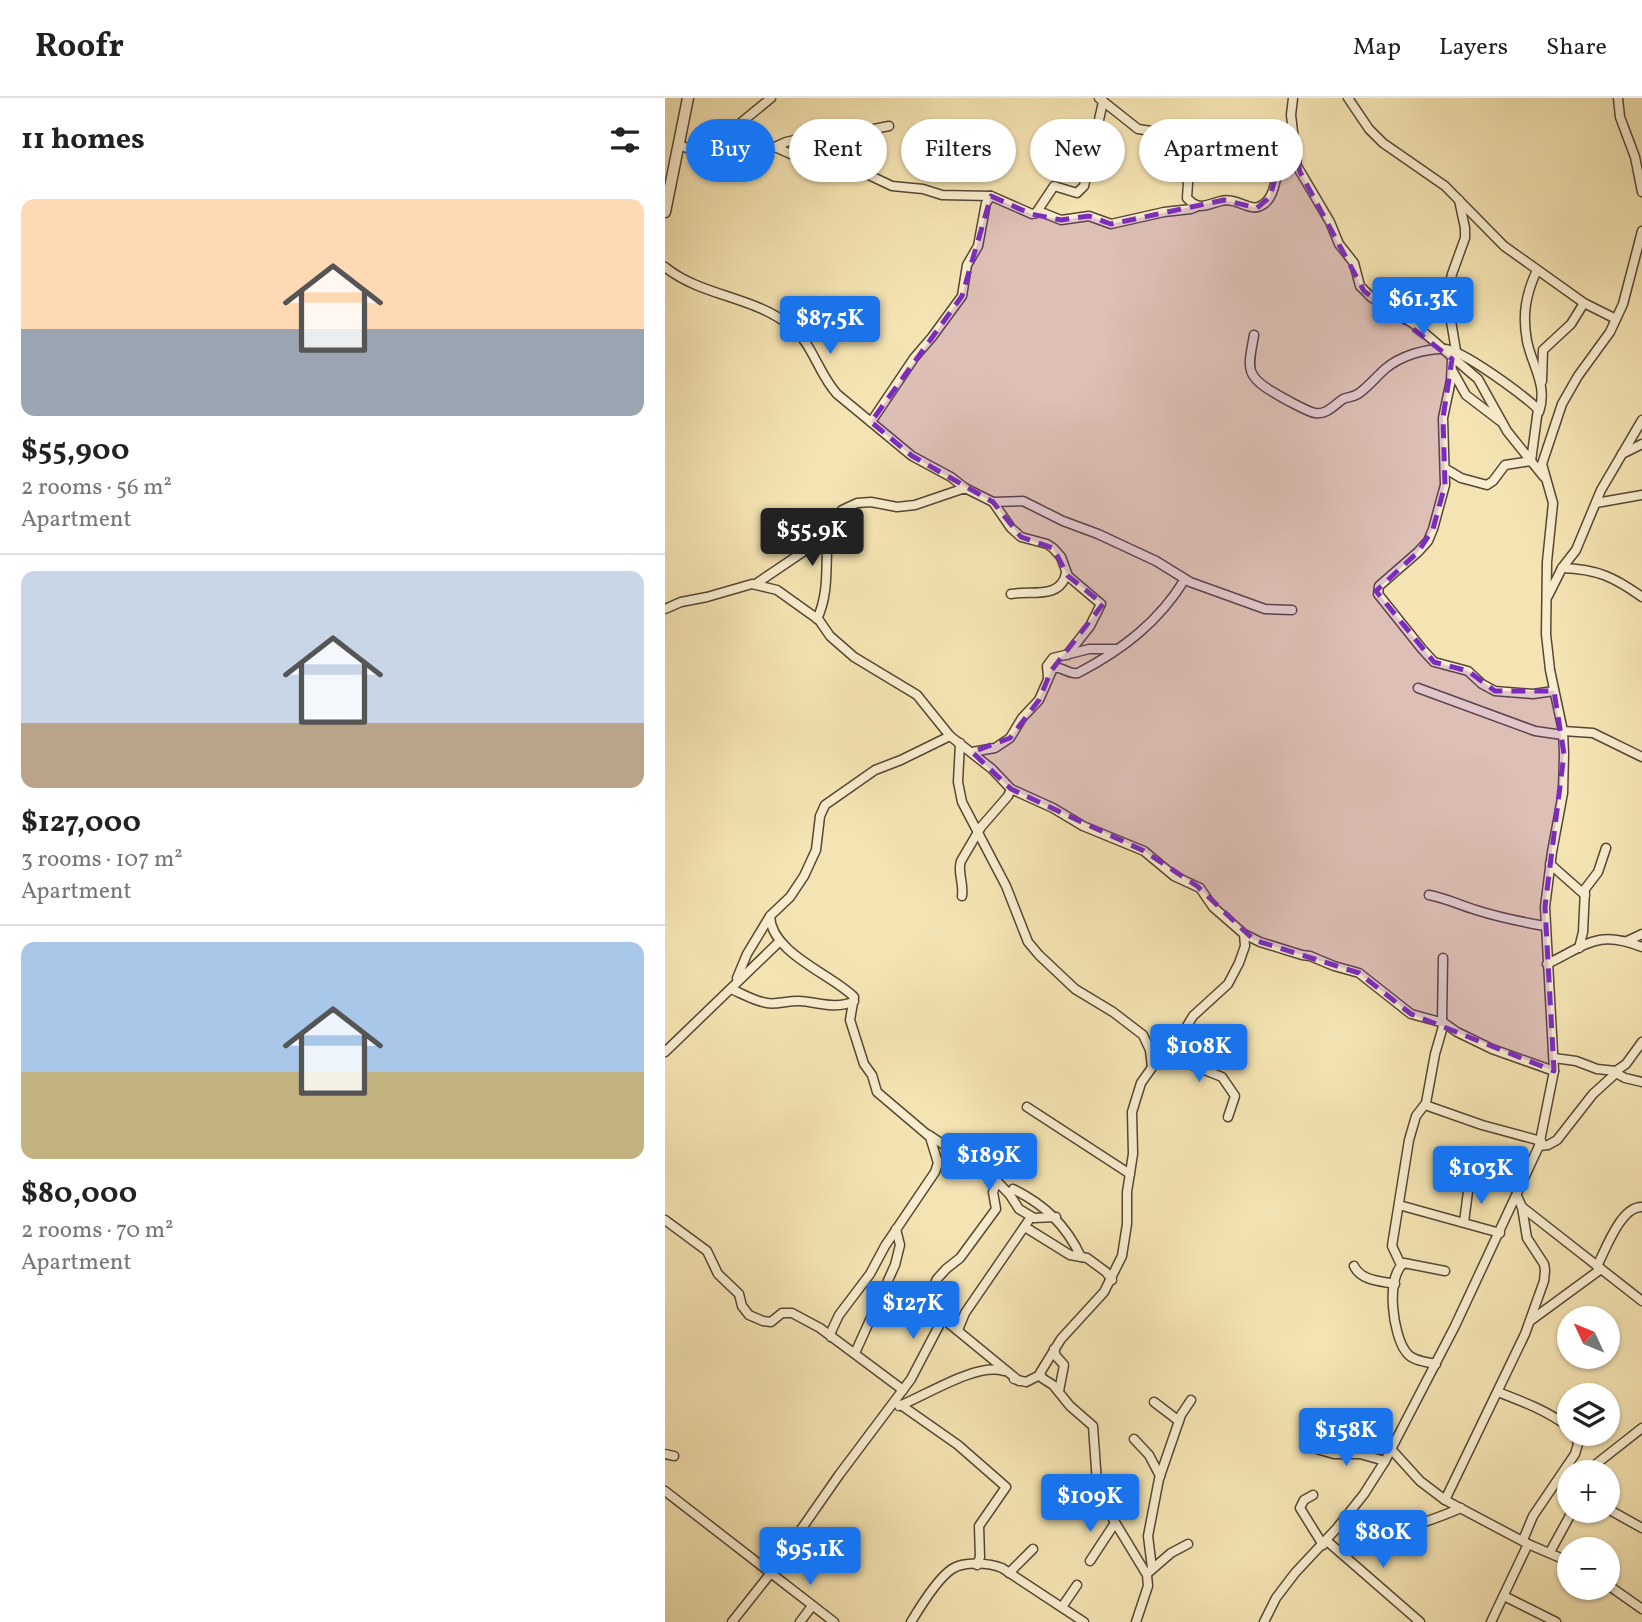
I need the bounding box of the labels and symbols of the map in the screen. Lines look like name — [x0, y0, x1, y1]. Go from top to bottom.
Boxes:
pin: $61.3K — [1366, 278, 1480, 337]
pin: $87.5K — [773, 296, 887, 356]
pin: $55.9K — [755, 508, 869, 568]
pin: $108K — [1150, 1024, 1248, 1084]
pin: $189K — [940, 1134, 1038, 1193]
pin: $103K — [1432, 1146, 1530, 1206]
pin: $127K — [864, 1282, 962, 1341]
north arrow — [1557, 1306, 1621, 1368]
pin: $158K — [1297, 1408, 1395, 1468]
pin: $109K — [1041, 1474, 1139, 1534]
pin: $80K — [1342, 1510, 1424, 1570]
pin: $95.1K — [753, 1528, 867, 1587]

